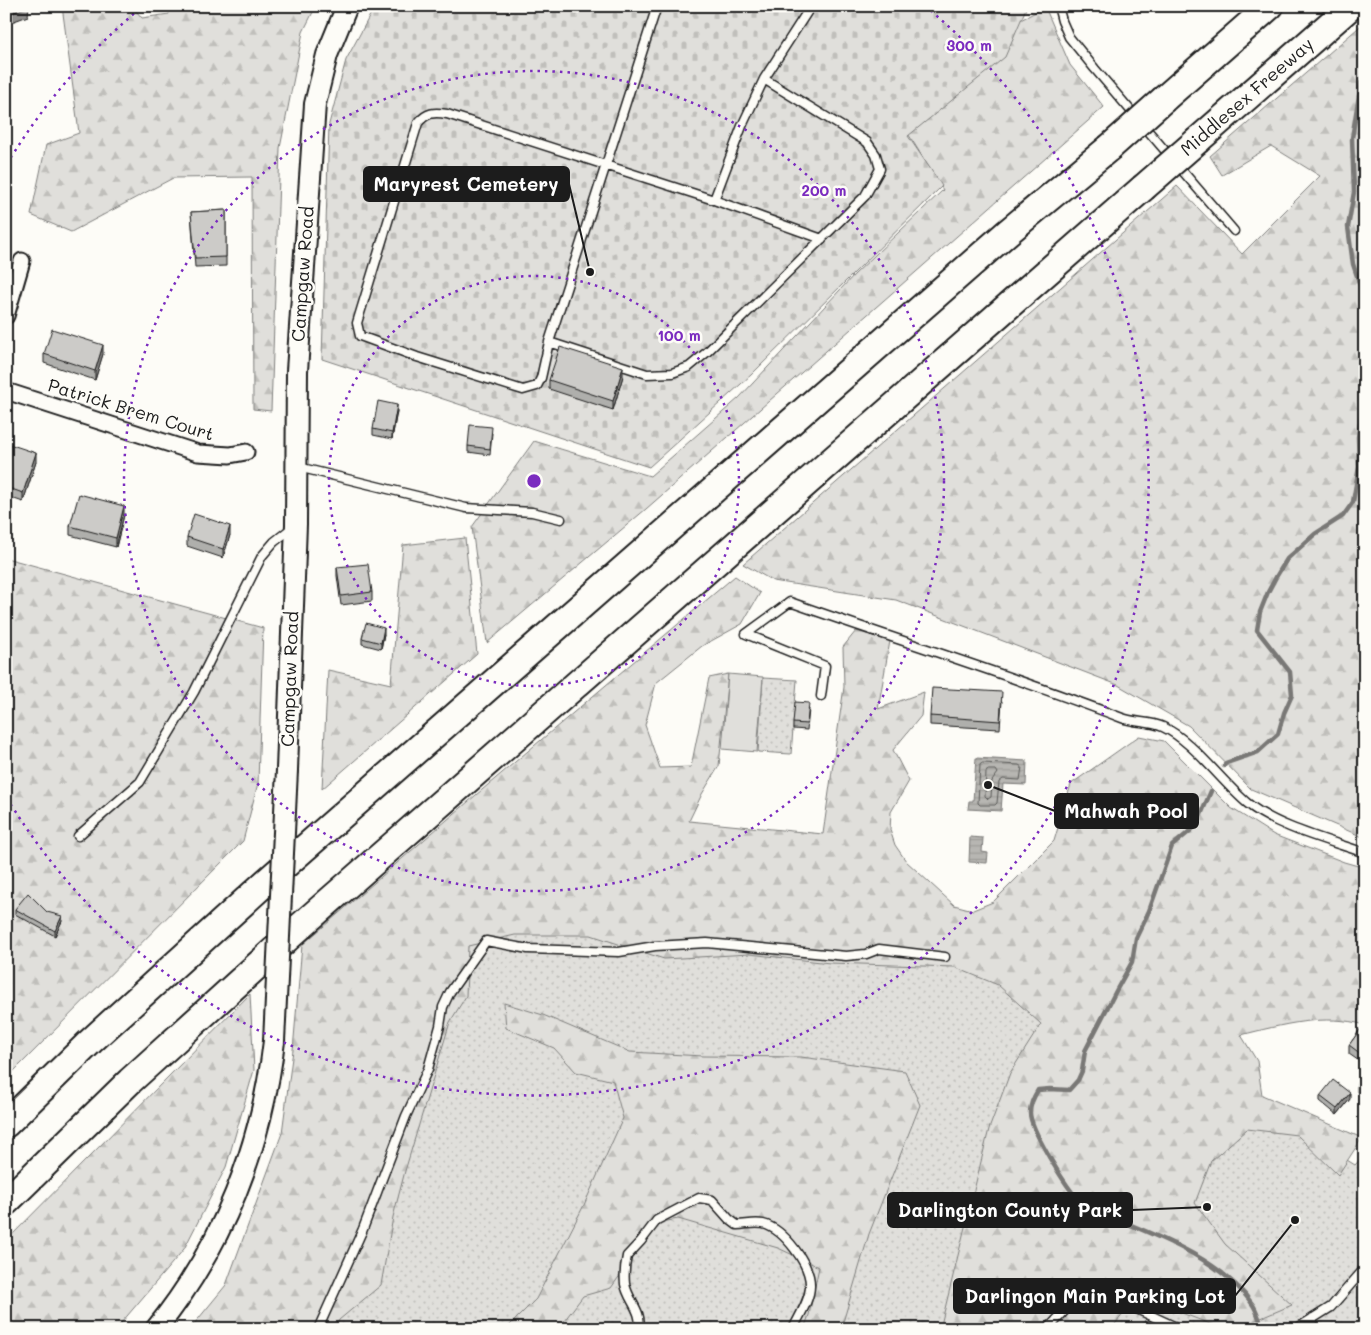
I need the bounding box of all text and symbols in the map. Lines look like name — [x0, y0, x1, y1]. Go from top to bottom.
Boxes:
street label: Middlesex Freeway — [1175, 32, 1318, 161]
text: 300 m — [946, 35, 992, 55]
callout: Maryrest Cemetery — [364, 167, 569, 201]
text: Maryrest Cemetery — [373, 171, 559, 196]
text: 200 m — [802, 180, 847, 200]
street label: Campgaw Road — [285, 205, 319, 342]
text: 100 m — [657, 325, 701, 345]
street label: Patrick Brem Court — [45, 372, 217, 446]
centre of rings — [525, 472, 543, 490]
street label: Campgaw Road — [275, 611, 303, 747]
callout: Mahwah Pool — [1055, 794, 1198, 828]
text: Mahwah Pool — [1064, 798, 1188, 823]
callout: Darlington County Park — [888, 1193, 1132, 1227]
text: Darlington County Park — [898, 1197, 1122, 1222]
callout: Darlingon Main Parking Lot — [954, 1279, 1235, 1313]
text: Darlingon Main Parking Lot — [965, 1283, 1225, 1308]

